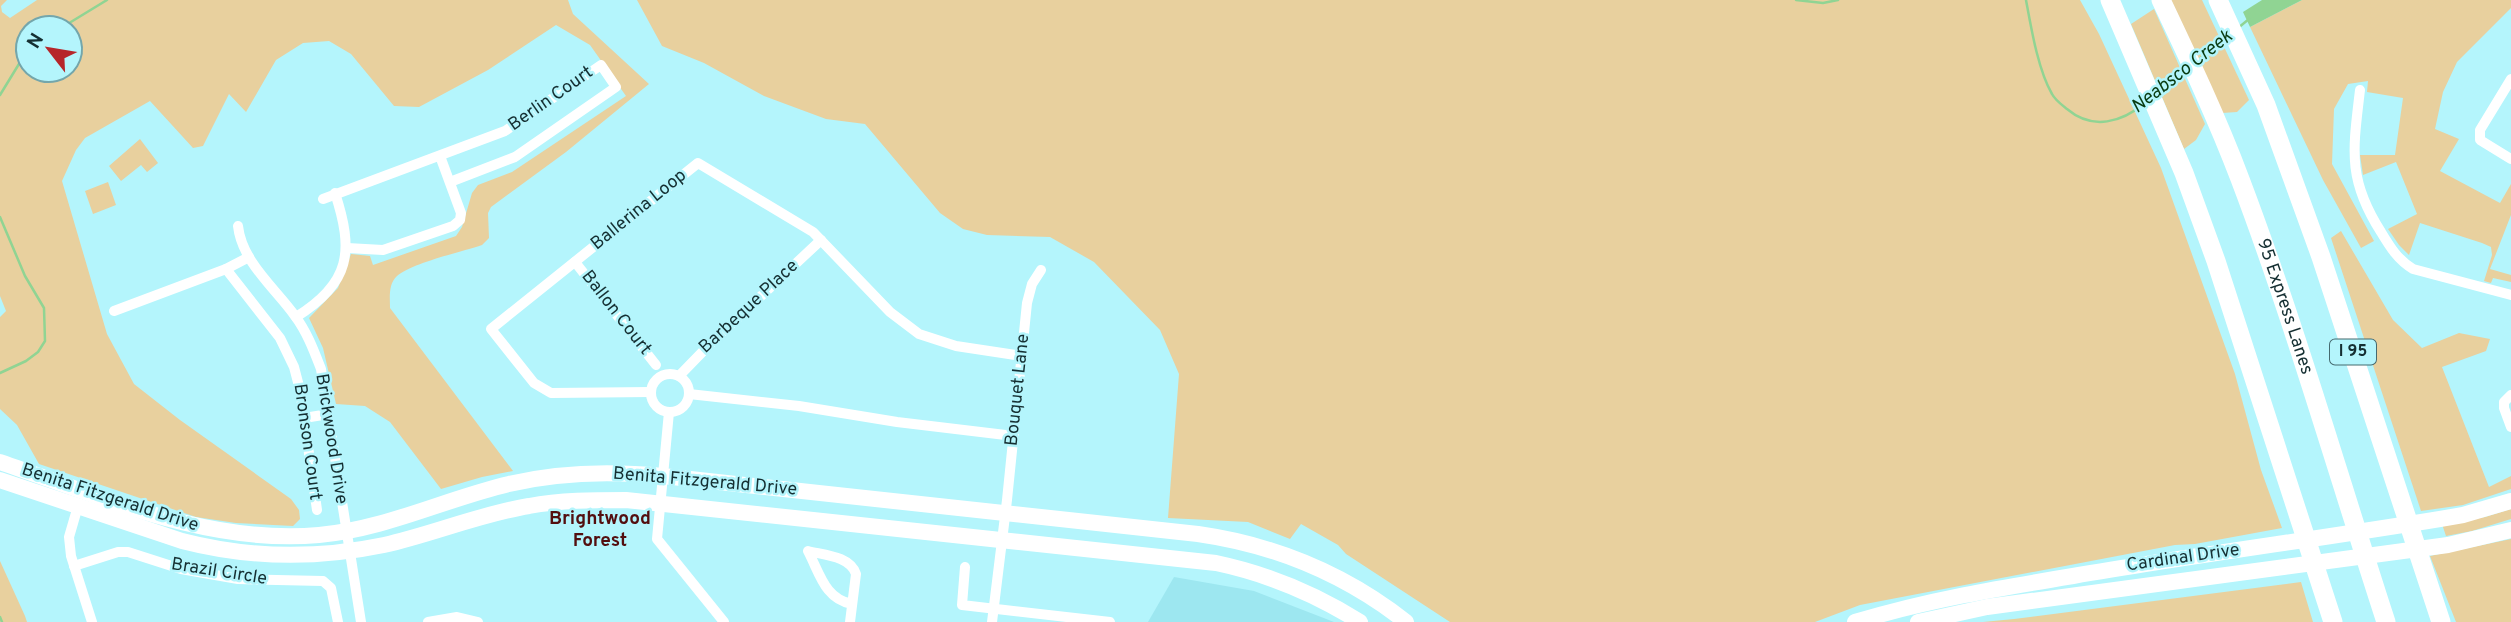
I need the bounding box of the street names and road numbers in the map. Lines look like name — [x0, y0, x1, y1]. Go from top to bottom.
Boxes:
street label: Berlin Court — [504, 61, 598, 137]
street label: Ballerina Loop — [586, 164, 692, 256]
street label: 95 Express Lanes — [2251, 236, 2318, 377]
street label: Barbeque Place — [694, 255, 804, 359]
street label: Ballon Court — [576, 266, 656, 360]
street label: Bouquet Lane — [1001, 333, 1035, 447]
road number: I 95 — [2330, 340, 2376, 364]
street label: Brickwood Drive — [309, 372, 353, 506]
street label: Bronson Court — [287, 382, 327, 502]
street label: Benita Fitzgerald Drive — [19, 459, 201, 537]
street label: Benita Fitzgerald Drive — [612, 462, 798, 502]
street label: Cardinal Drive — [2125, 539, 2241, 577]
street label: Brazil Circle — [169, 553, 269, 591]

